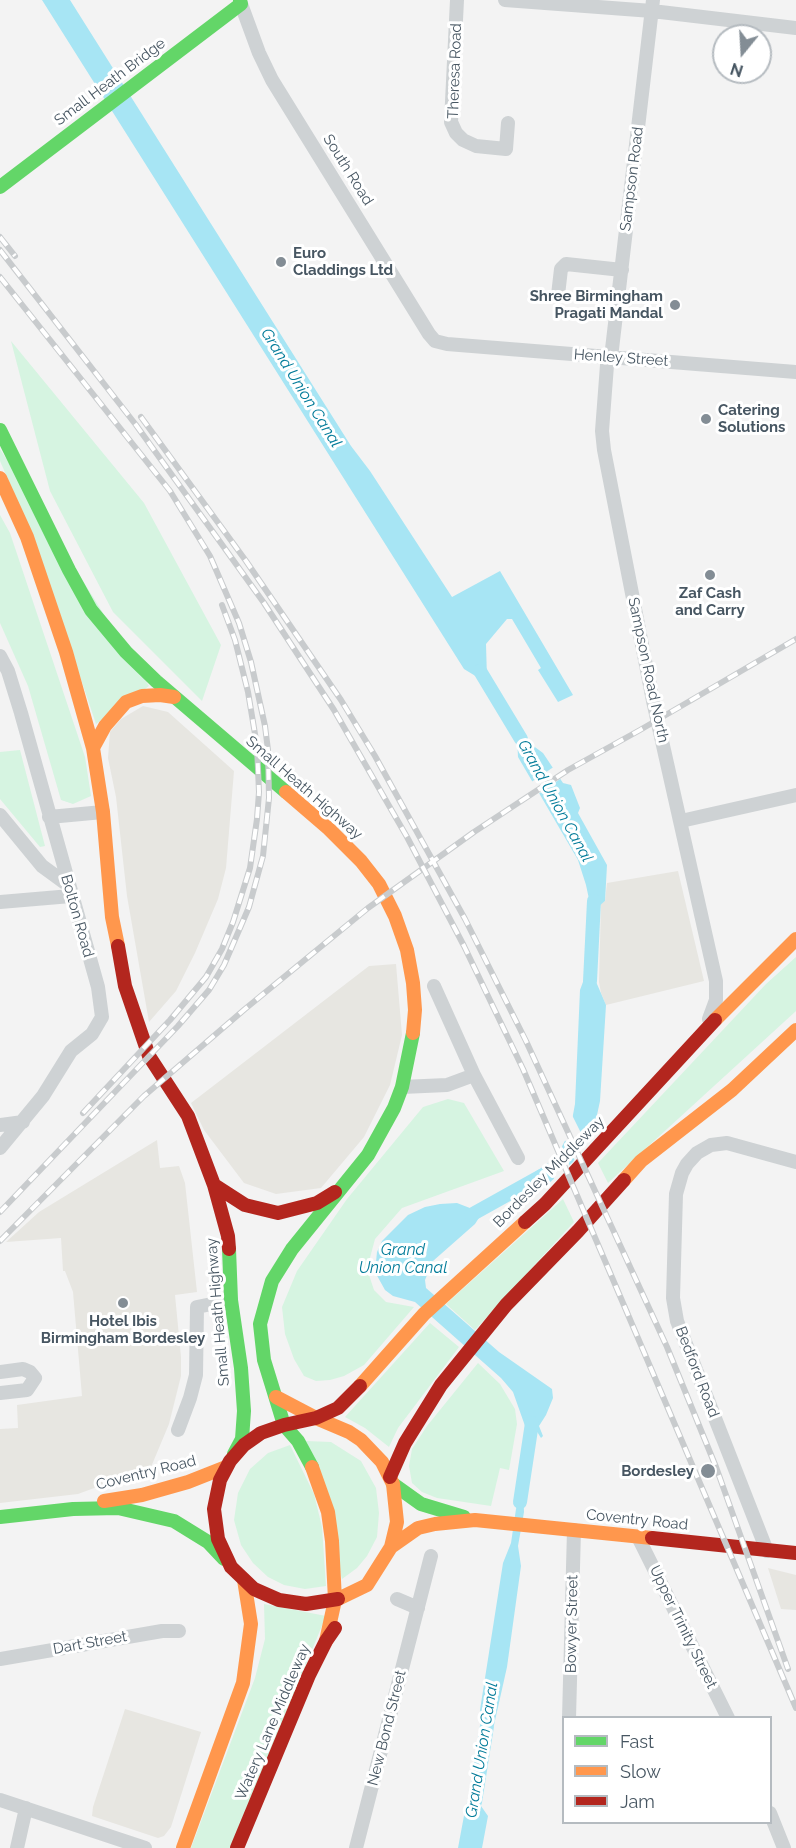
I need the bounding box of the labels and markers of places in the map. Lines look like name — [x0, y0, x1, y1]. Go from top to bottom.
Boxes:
place label: Euro Claddings Ltd — [293, 244, 393, 279]
marker: Euro Claddings Ltd — [274, 255, 288, 269]
place label: Shree Birmingham Pragati Mandal — [530, 287, 663, 322]
marker: Shree Birmingham Pragati Mandal — [668, 298, 682, 312]
place label: Catering Solutions — [718, 401, 785, 436]
marker: Catering Solutions — [699, 412, 713, 426]
marker: Zaf Cash and Carry — [703, 568, 717, 582]
place label: Zaf Cash and Carry — [675, 584, 745, 619]
marker: Hotel Ibis Birmingham Bordesley — [116, 1296, 130, 1310]
place label: Hotel Ibis Birmingham Bordesley — [41, 1312, 205, 1347]
place label: Bordesley — [621, 1462, 694, 1480]
marker: Bordesley — [699, 1462, 717, 1480]

